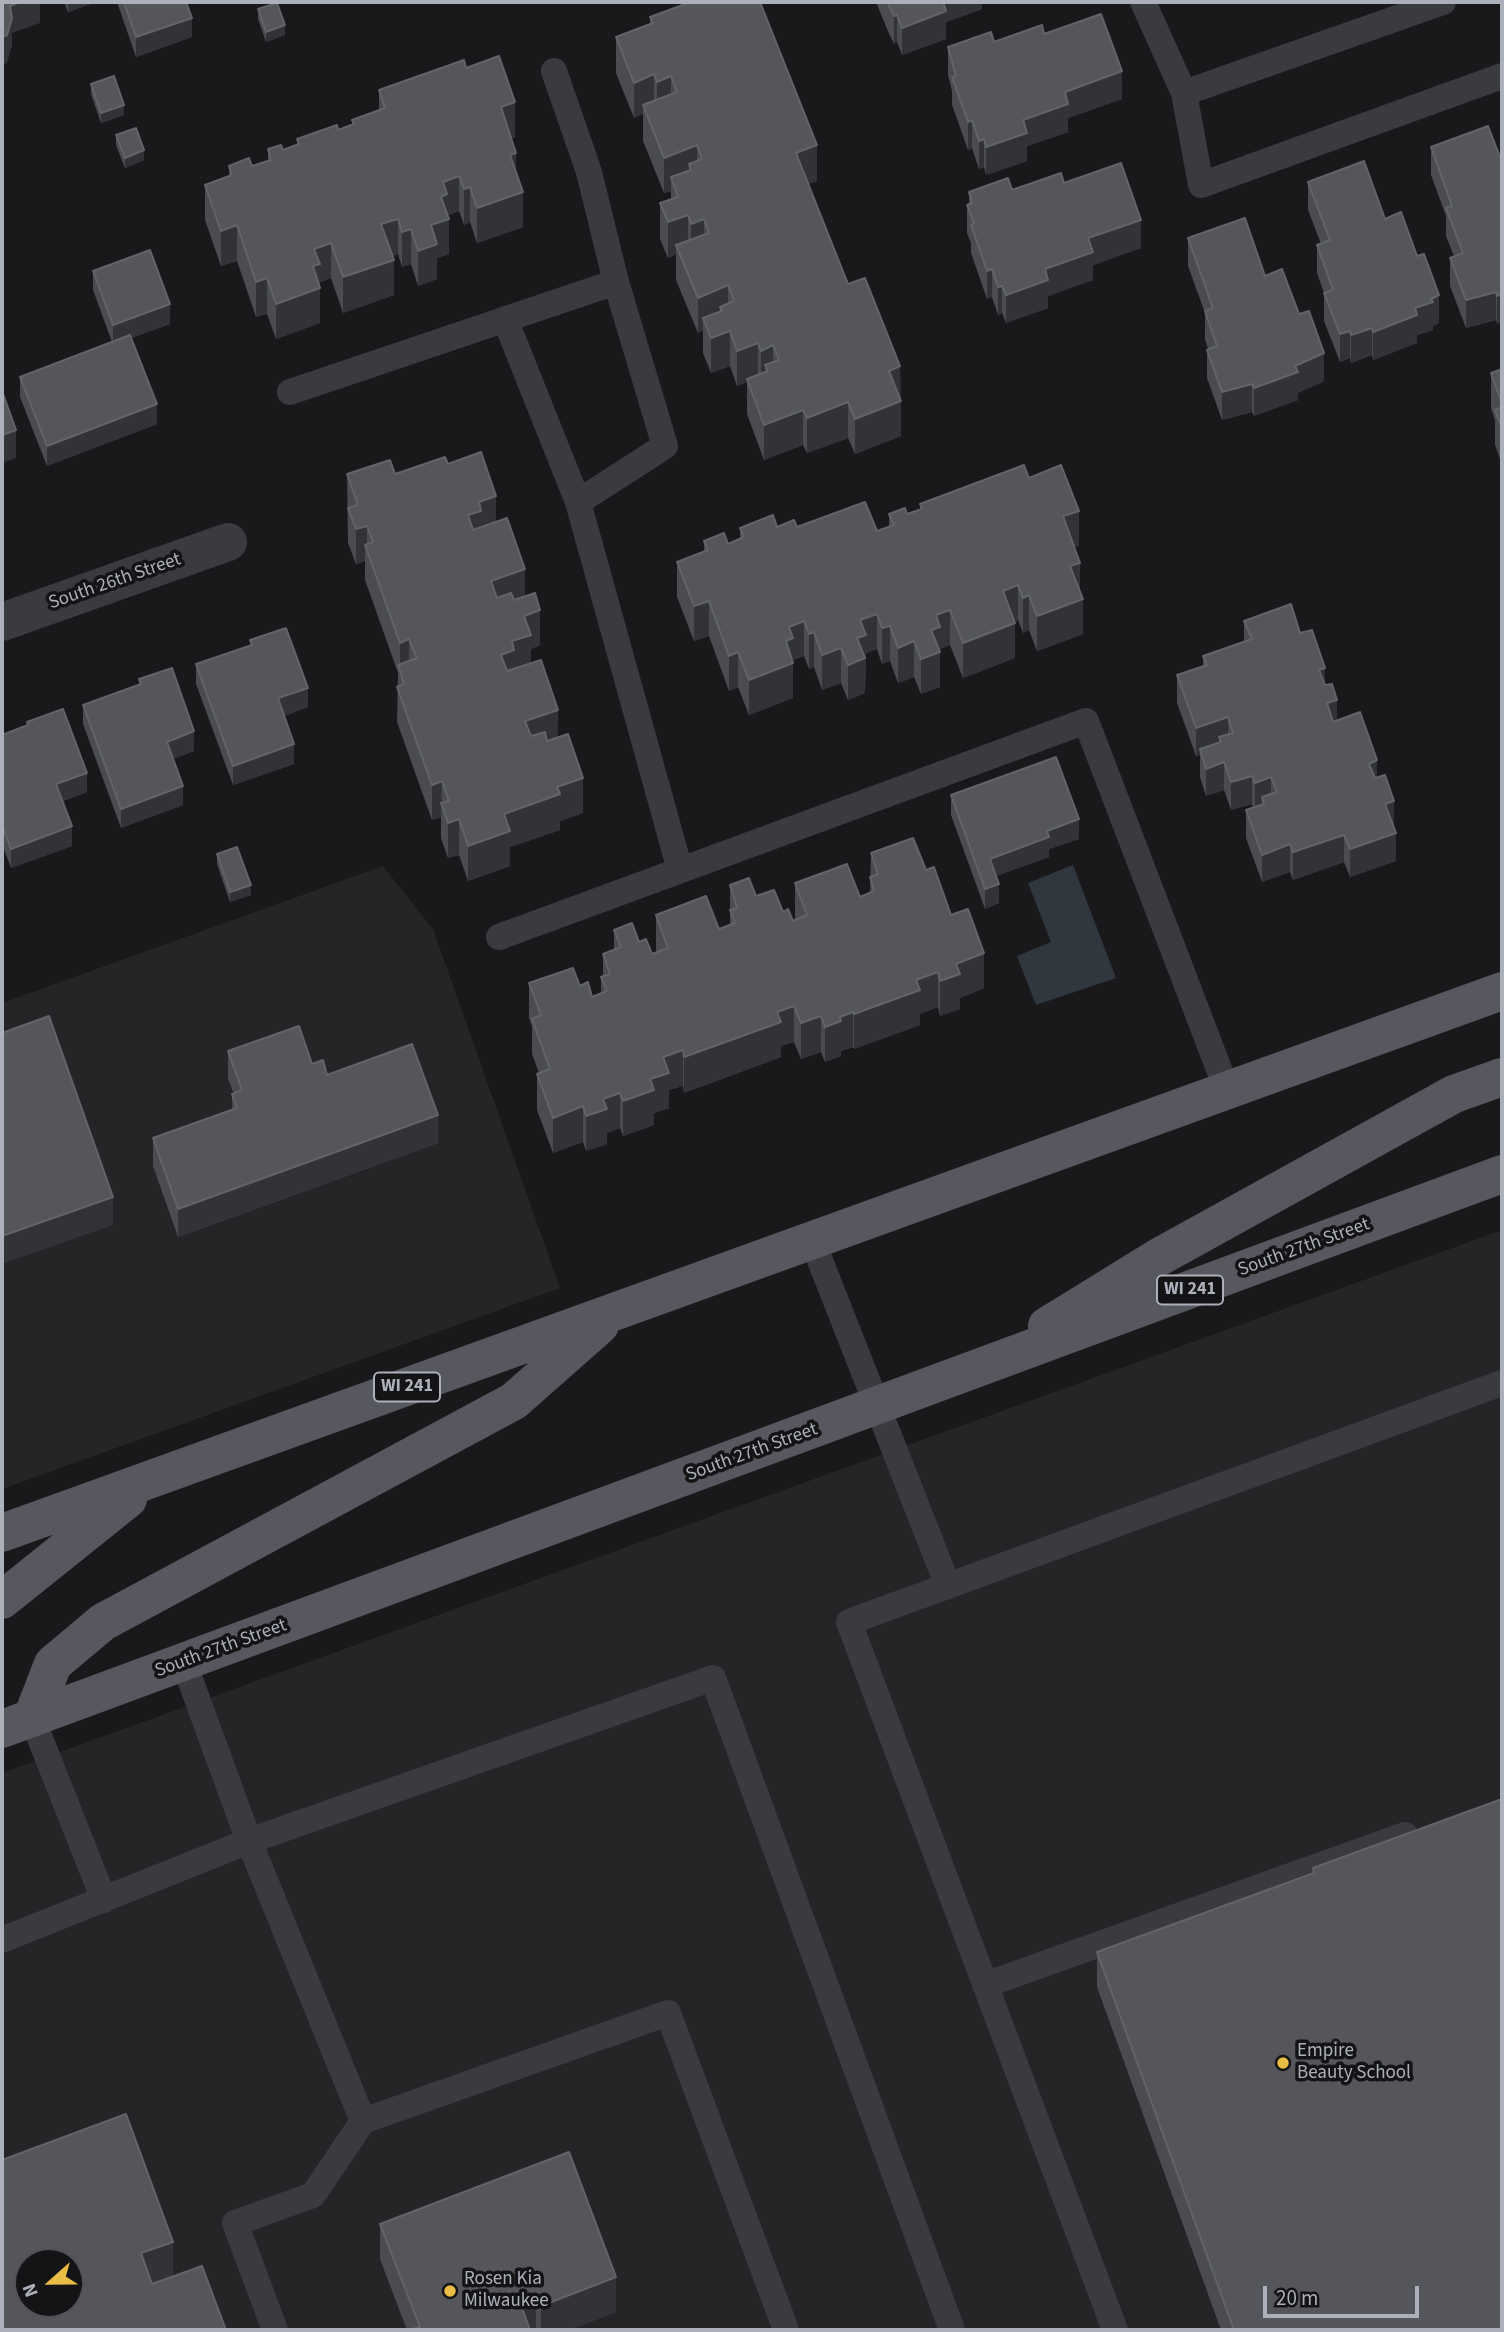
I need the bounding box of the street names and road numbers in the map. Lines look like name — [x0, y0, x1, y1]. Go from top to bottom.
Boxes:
street label: South 26th Street — [46, 549, 184, 615]
street label: South 27th Street — [1235, 1214, 1373, 1282]
road number: WI 241 — [1157, 1275, 1223, 1304]
road number: WI 241 — [374, 1372, 440, 1402]
street label: South 27th Street — [683, 1419, 821, 1487]
street label: South 27th Street — [152, 1615, 290, 1683]

